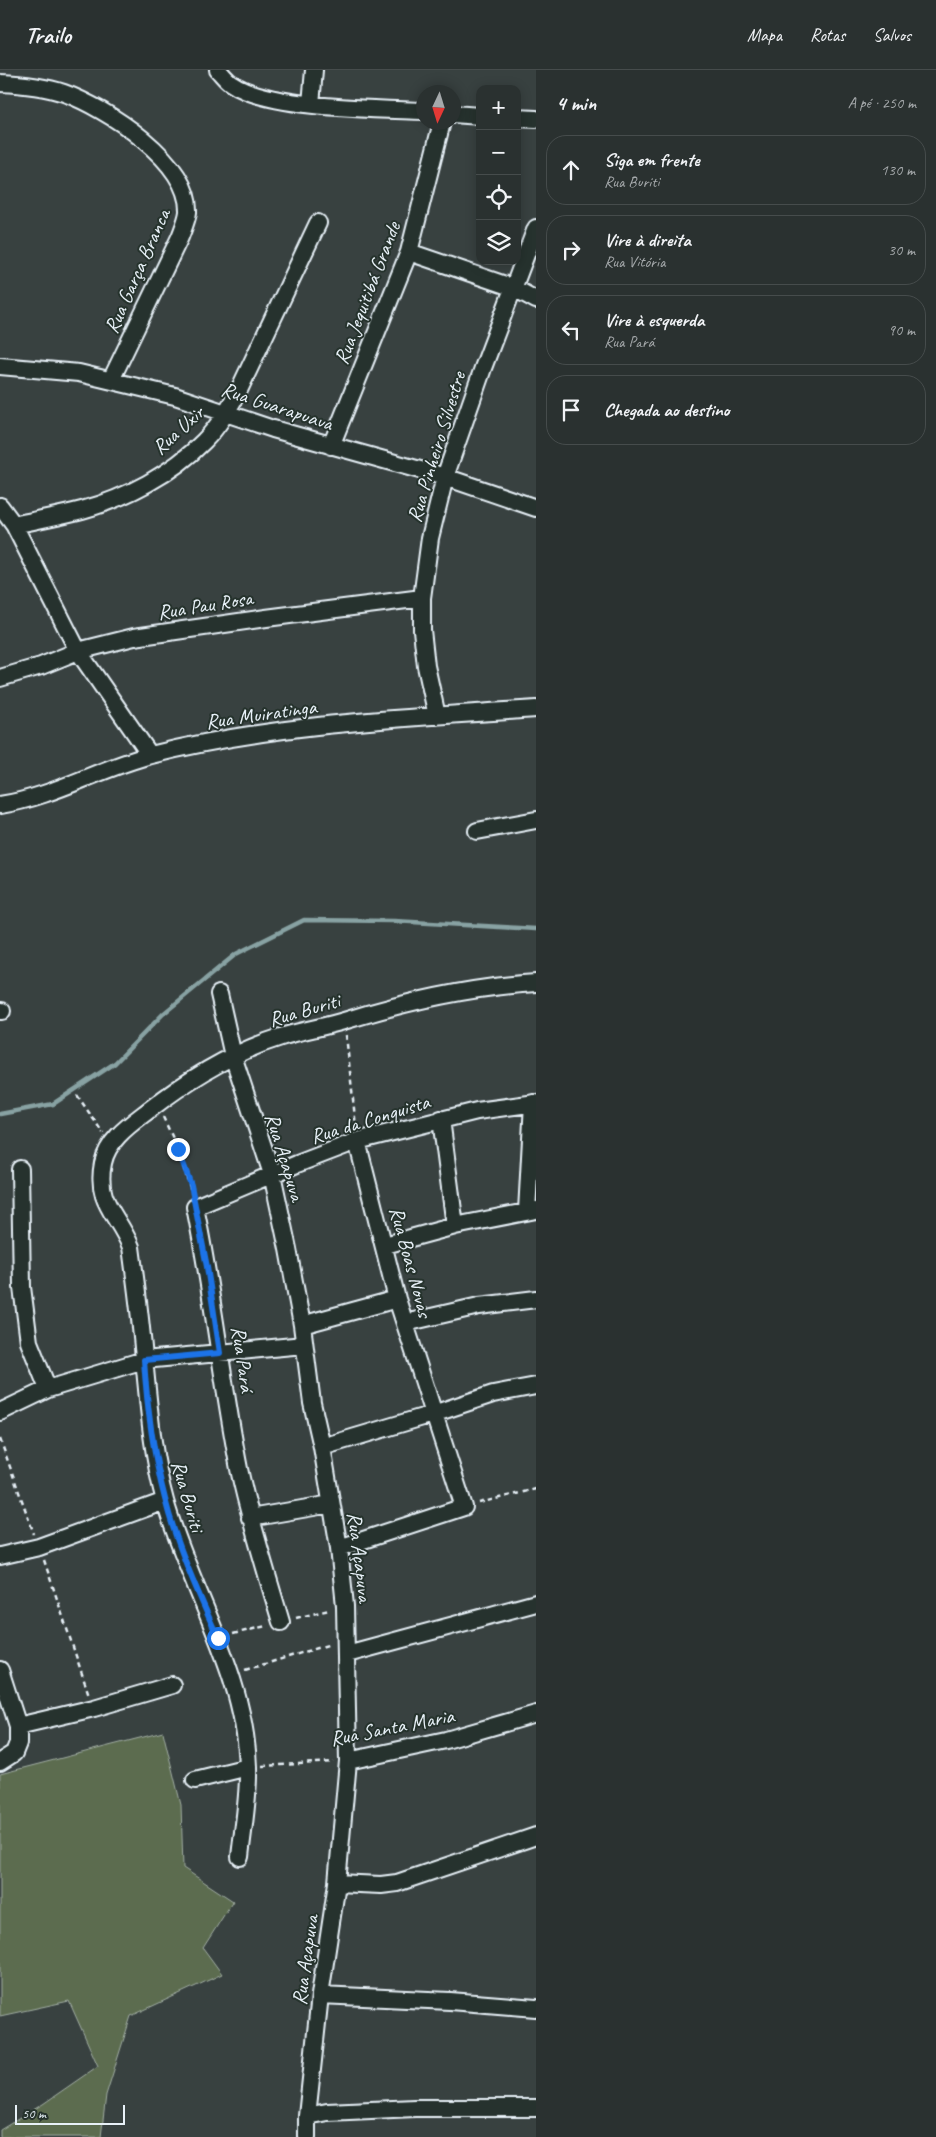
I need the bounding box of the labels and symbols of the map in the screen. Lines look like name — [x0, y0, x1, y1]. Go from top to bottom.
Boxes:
north arrow — [416, 85, 461, 130]
street label: Rua Garça Branca — [98, 203, 177, 337]
street label: Rua Jequitibá Grande — [328, 217, 406, 368]
street label: Rua Pinheiro Silvestre — [401, 368, 472, 525]
street label: Rua Guarapuava — [218, 376, 337, 437]
street label: Rua Uxir — [146, 399, 211, 460]
street label: Rua Pau Rosa — [156, 584, 257, 625]
street label: Rua Muiratinga — [204, 693, 320, 735]
street label: Rua Buriti — [265, 987, 346, 1033]
street label: Rua da Conquista — [307, 1088, 435, 1149]
street label: Rua Açapuva — [259, 1110, 311, 1206]
route end — [167, 1138, 190, 1161]
street label: Rua Boas Novas — [384, 1204, 439, 1322]
street label: Rua Pará — [226, 1324, 261, 1395]
street label: Rua Buriti — [165, 1457, 211, 1538]
street label: Rua Açapuva — [342, 1511, 379, 1606]
route start — [207, 1627, 230, 1650]
street label: Rua Santa Maria — [328, 1702, 458, 1752]
street label: Rua Açapuva — [286, 1911, 324, 2007]
scale bar — [15, 2102, 125, 2125]

